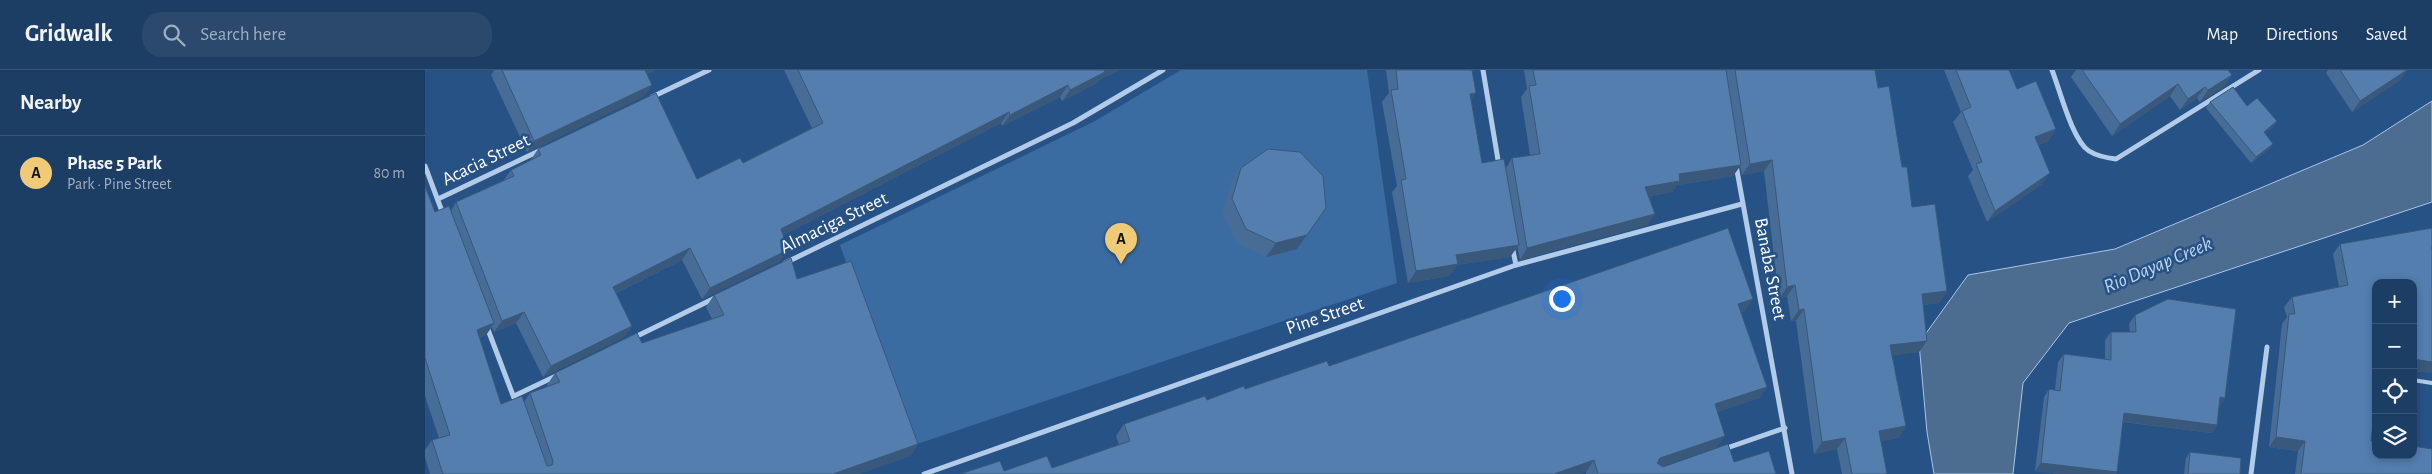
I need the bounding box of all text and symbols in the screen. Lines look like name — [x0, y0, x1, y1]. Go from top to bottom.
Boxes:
search box — [142, 12, 492, 57]
icon: search — [160, 21, 188, 49]
text: Gridwalk — [25, 22, 112, 46]
text: Search here — [200, 25, 286, 44]
text: Map — [2207, 26, 2238, 44]
text: Directions — [2266, 26, 2338, 44]
text: Saved — [2366, 26, 2407, 44]
text: Nearby — [20, 92, 81, 113]
street label: Acacia Street — [439, 131, 533, 189]
text: Phase 5 Park — [67, 154, 162, 173]
text: A — [31, 165, 41, 181]
text: 80 m — [374, 165, 405, 181]
text: Park · Pine Street — [67, 176, 172, 192]
street label: Almaciga Street — [777, 189, 891, 257]
street label: Banaba Street — [1751, 216, 1789, 322]
pin: A — [1105, 223, 1137, 264]
water label: Rio Dayap Creek — [2101, 233, 2215, 297]
map controls — [2372, 279, 2417, 459]
button: + — [2372, 279, 2417, 324]
your location — [1549, 286, 1575, 312]
street label: Pine Street — [1284, 294, 1366, 338]
button: − — [2372, 324, 2417, 369]
button: locate — [2372, 369, 2417, 414]
button: layers — [2372, 414, 2417, 459]

